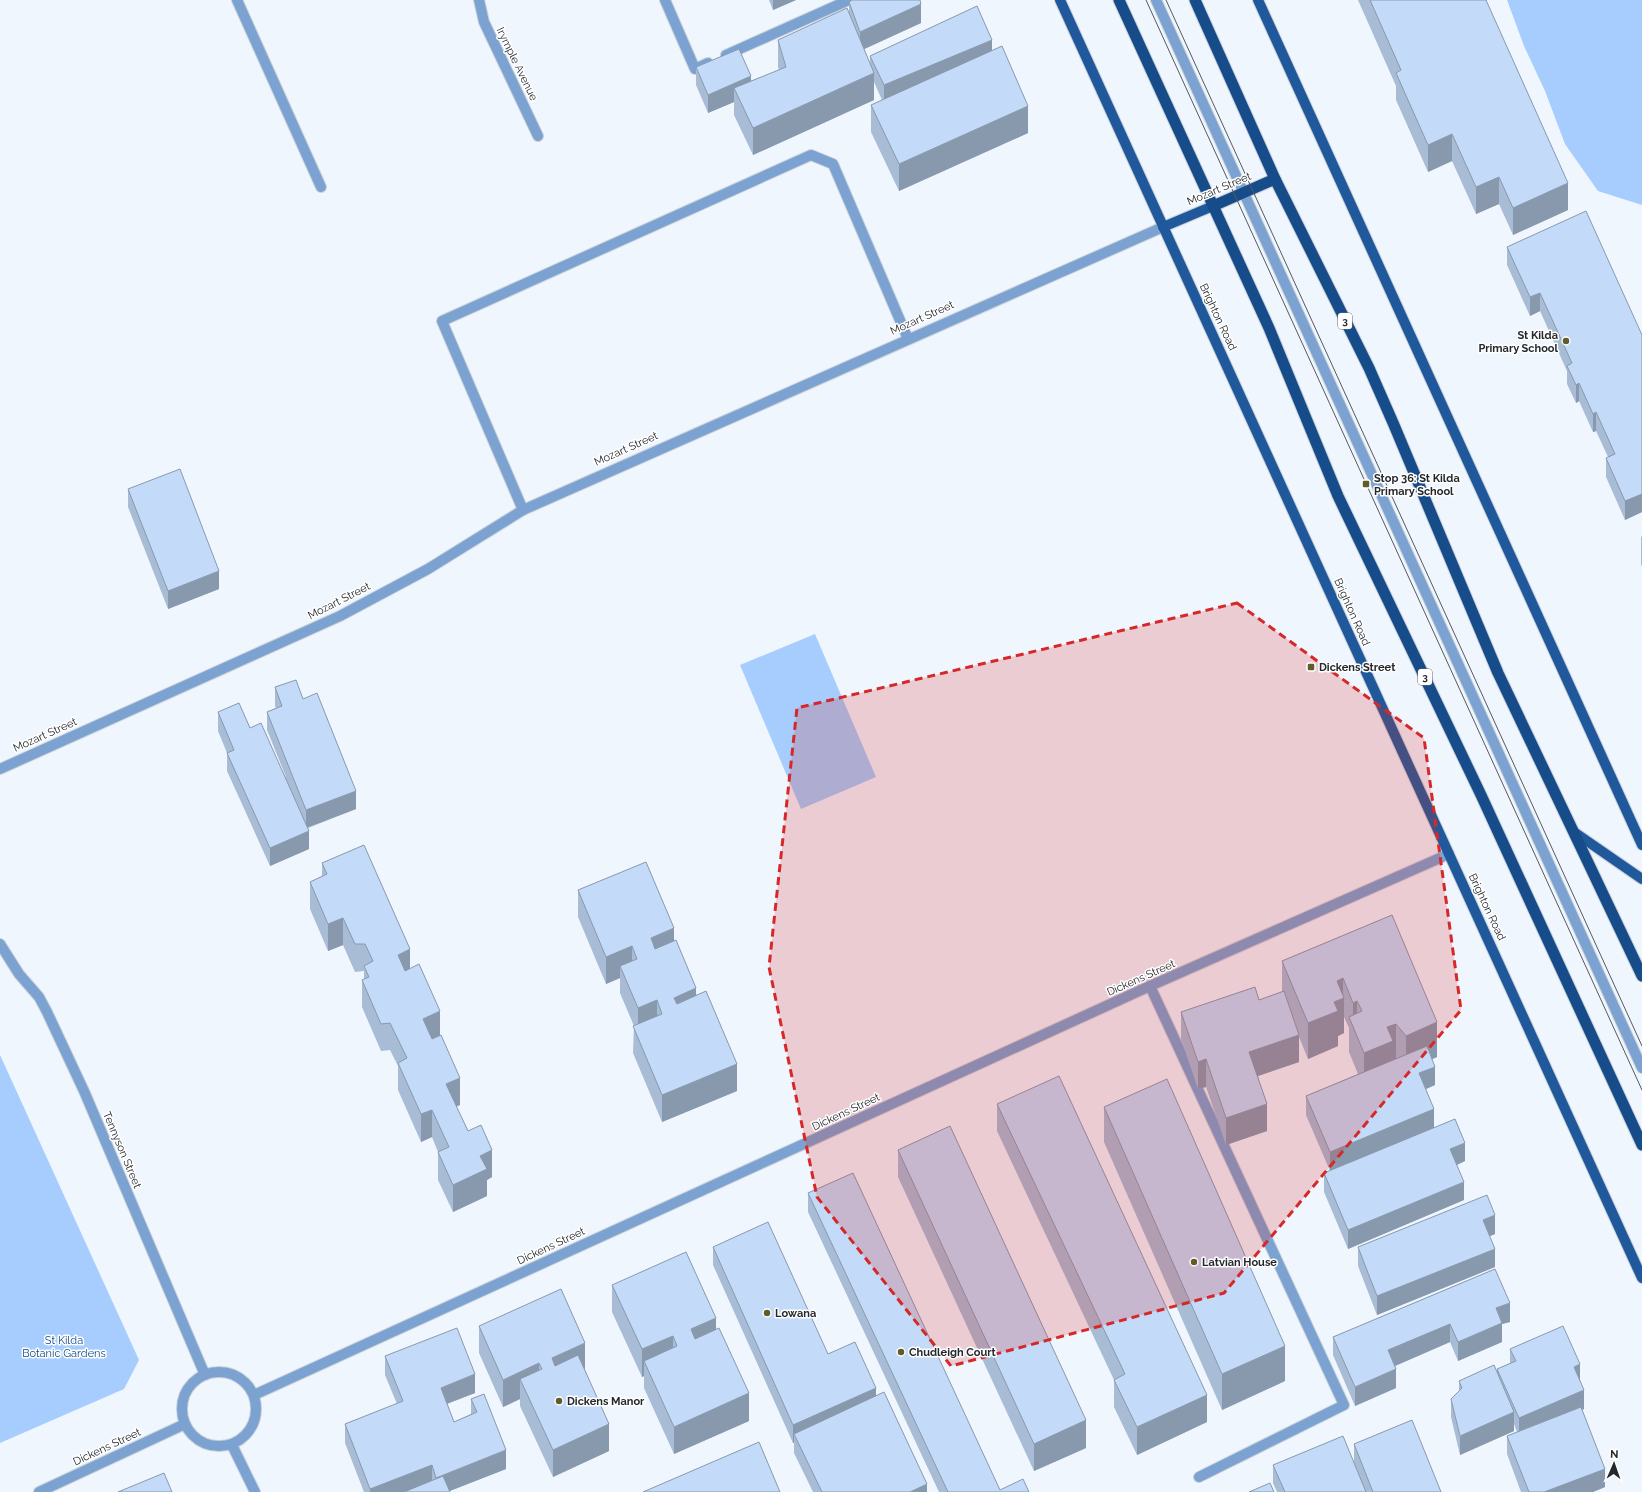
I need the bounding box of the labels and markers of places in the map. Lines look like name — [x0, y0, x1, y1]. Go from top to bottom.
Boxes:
place label: St Kilda Primary School — [1478, 329, 1558, 355]
marker: St Kilda Primary School — [1561, 336, 1571, 346]
place label: Stop 36: St Kilda Primary School — [1374, 472, 1460, 498]
marker: Stop 36: St Kilda Primary School — [1361, 479, 1371, 489]
place label: Dickens Street — [1319, 661, 1396, 674]
marker: Dickens Street — [1306, 662, 1316, 672]
place label: Latvian House — [1202, 1256, 1277, 1269]
marker: Latvian House — [1189, 1257, 1199, 1267]
place label: Lowana — [775, 1307, 816, 1320]
marker: Lowana — [762, 1308, 772, 1318]
place label: Chudleigh Court — [909, 1346, 996, 1359]
marker: Chudleigh Court — [896, 1347, 906, 1357]
place label: Dickens Manor — [567, 1395, 645, 1408]
marker: Dickens Manor — [554, 1396, 564, 1406]

